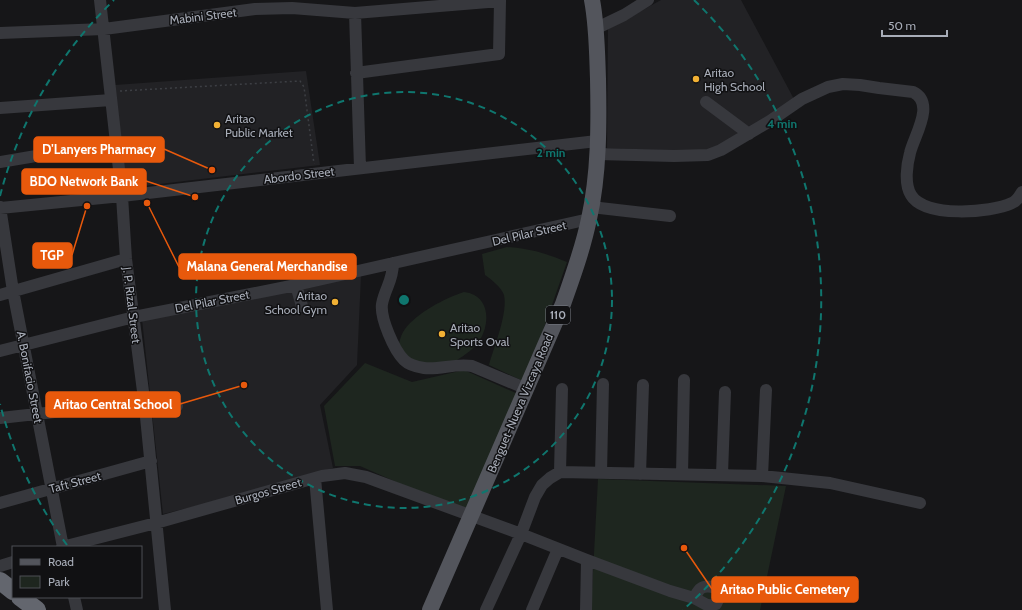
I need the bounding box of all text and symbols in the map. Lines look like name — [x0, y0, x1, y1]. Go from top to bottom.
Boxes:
street label: Mabini Street — [169, 4, 237, 28]
scale bar — [882, 12, 947, 38]
text: 50 m — [888, 18, 916, 33]
place label: Aritao High School — [704, 65, 765, 94]
marker: Aritao High School — [691, 74, 701, 84]
place label: Aritao Public Market — [225, 111, 293, 140]
text: 4 min — [767, 116, 797, 131]
marker: Aritao Public Market — [212, 120, 222, 130]
callout: D'Lanyers Pharmacy — [34, 137, 164, 162]
text: D'Lanyers Pharmacy — [42, 141, 156, 157]
text: 2 min — [537, 145, 565, 160]
street label: Abordo Street — [263, 163, 335, 187]
callout: BDO Network Bank — [22, 169, 146, 194]
text: BDO Network Bank — [30, 173, 139, 189]
street label: Del Pilar Street — [490, 217, 568, 249]
callout: TGP — [33, 243, 72, 268]
text: TGP — [40, 247, 64, 263]
callout: Malana General Merchandise — [179, 254, 356, 279]
text: Malana General Merchandise — [187, 258, 348, 274]
street label: J. P. Rizal Street — [120, 265, 144, 344]
street label: Del Pilar Street — [173, 286, 251, 316]
place label: Aritao School Gym — [265, 288, 327, 317]
centre of rings — [397, 293, 411, 307]
marker: Aritao School Gym — [330, 297, 340, 307]
road number: 110 — [546, 306, 570, 324]
place label: Aritao Sports Oval — [450, 320, 510, 349]
marker: Aritao Sports Oval — [437, 329, 447, 339]
street label: A. Bonifacio Street — [14, 330, 46, 424]
street label: Benguet-Nueva Vizcaya Road — [484, 331, 556, 475]
callout: Aritao Central School — [46, 392, 180, 417]
text: Aritao Central School — [54, 396, 173, 412]
street label: Taft Street — [47, 468, 103, 496]
street label: Burgos Street — [233, 474, 303, 508]
legend — [12, 546, 142, 598]
text: Road — [48, 554, 74, 569]
text: Park — [48, 574, 70, 589]
callout: Aritao Public Cemetery — [712, 577, 858, 602]
text: Aritao Public Cemetery — [720, 581, 850, 597]

